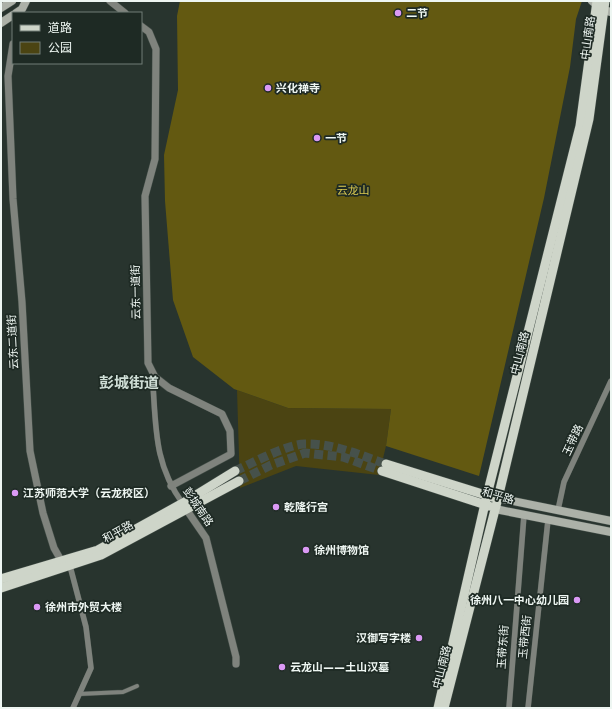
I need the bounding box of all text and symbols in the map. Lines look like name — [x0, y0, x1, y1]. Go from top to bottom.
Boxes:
place label: 二节 — [406, 7, 428, 20]
marker: 二节 — [393, 8, 403, 18]
legend — [12, 12, 142, 64]
street label: 中山南路 — [579, 15, 597, 61]
text: 道路 — [48, 21, 72, 35]
text: 公园 — [48, 41, 72, 55]
place label: 兴化禅寺 — [276, 82, 320, 95]
marker: 兴化禅寺 — [263, 83, 273, 93]
place label: 一节 — [325, 132, 347, 145]
marker: 一节 — [312, 133, 322, 143]
park label: 云龙山 — [337, 184, 370, 197]
street label: 云东一道街 — [129, 264, 143, 320]
street label: 云东二道街 — [5, 314, 21, 370]
street label: 中山南路 — [508, 330, 532, 376]
district label: 彭城街道 — [99, 374, 159, 392]
street label: 玉带路 — [560, 422, 586, 458]
street label: 彭城南路 — [180, 485, 216, 529]
street label: 和平路 — [480, 485, 516, 507]
place label: 江苏师范大学（云龙校区） — [23, 487, 155, 500]
marker: 江苏师范大学（云龙校区） — [10, 488, 20, 498]
place label: 乾隆行宫 — [284, 501, 328, 514]
marker: 乾隆行宫 — [271, 502, 281, 512]
street label: 和平路 — [100, 518, 136, 546]
place label: 徐州博物馆 — [314, 544, 369, 557]
marker: 徐州博物馆 — [301, 545, 311, 555]
place label: 徐州八一中心幼儿园 — [470, 594, 569, 607]
marker: 徐州八一中心幼儿园 — [572, 595, 582, 605]
place label: 徐州市外贸大楼 — [45, 601, 122, 614]
marker: 徐州市外贸大楼 — [32, 602, 42, 612]
street label: 玉带西街 — [516, 614, 534, 660]
street label: 玉带东街 — [495, 625, 511, 669]
place label: 汉御写字楼 — [356, 632, 411, 645]
marker: 汉御写字楼 — [414, 633, 424, 643]
street label: 中山南路 — [430, 644, 454, 690]
place label: 云龙山——土山汉墓 — [290, 661, 389, 674]
marker: 云龙山——土山汉墓 — [277, 662, 287, 672]

